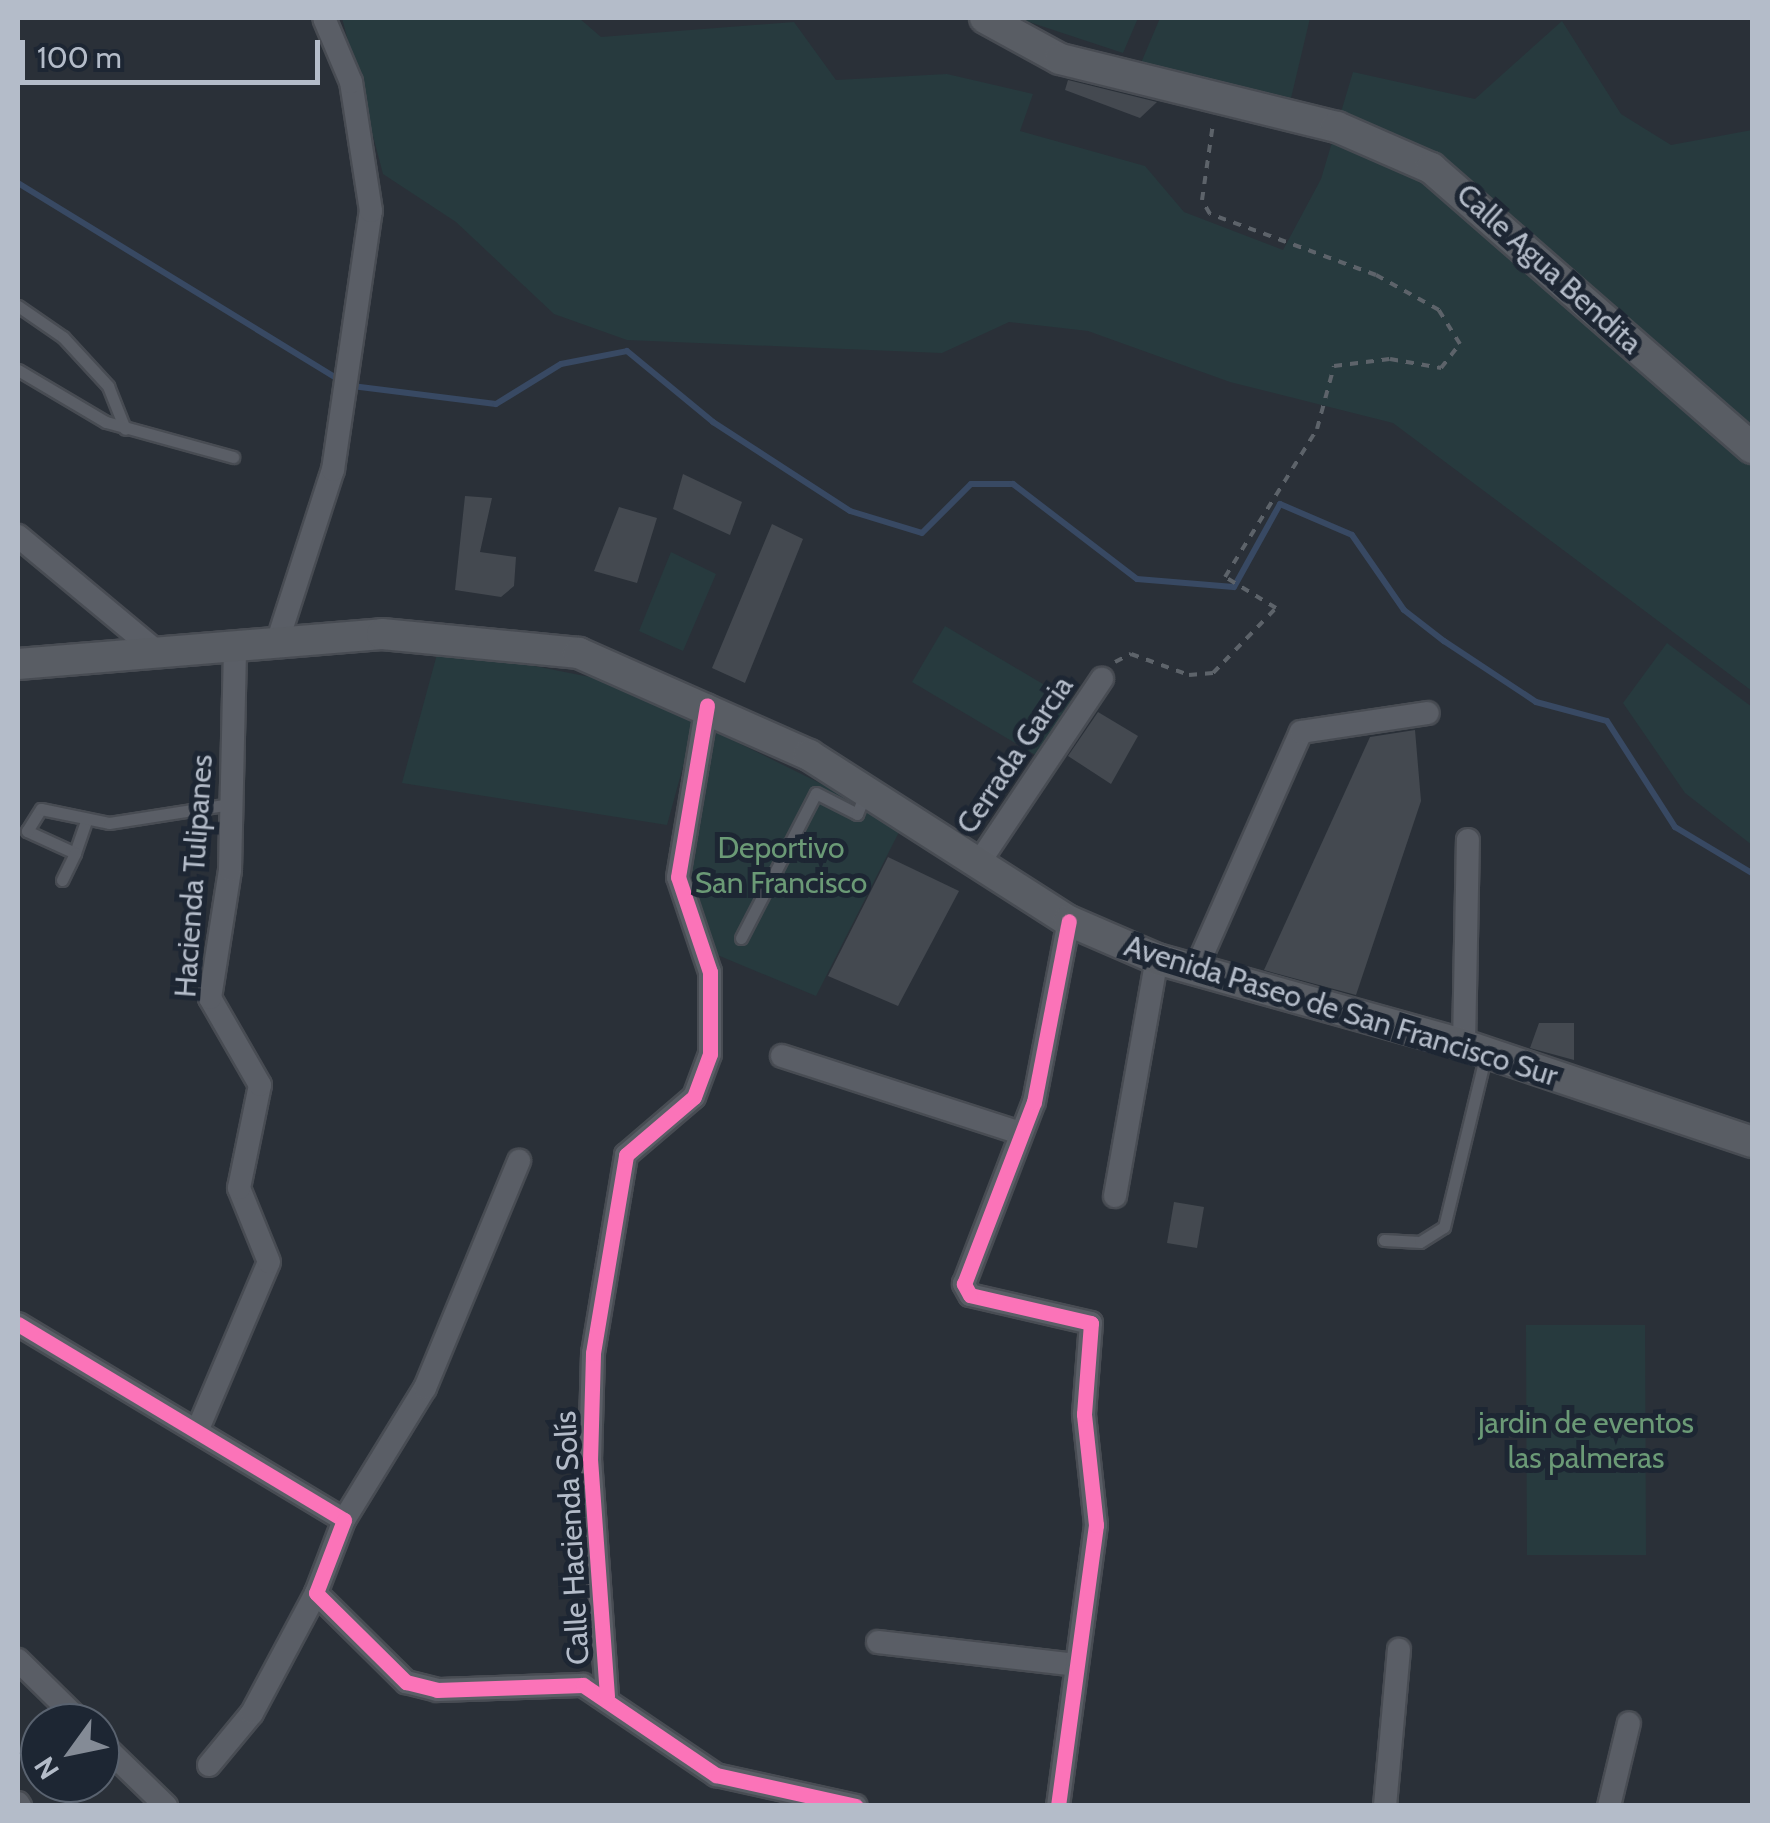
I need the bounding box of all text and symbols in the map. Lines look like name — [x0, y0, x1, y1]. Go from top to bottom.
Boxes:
scale bar — [25, 20, 325, 82]
text: 100 m — [37, 39, 122, 76]
street label: Calle Agua Bendita — [1449, 176, 1649, 362]
street label: Cerrada Garcia — [949, 669, 1081, 841]
street label: Hacienda Tulipanes — [168, 753, 220, 999]
park label: Deportivo San Francisco — [695, 830, 867, 900]
street label: Avenida Paseo de San Francisco Sur — [1120, 928, 1562, 1094]
park label: jardin de eventos las palmeras — [1478, 1405, 1694, 1476]
street label: Calle Hacienda Solís — [547, 1410, 597, 1666]
north arrow — [20, 1703, 120, 1803]
text: N — [27, 1751, 66, 1786]

